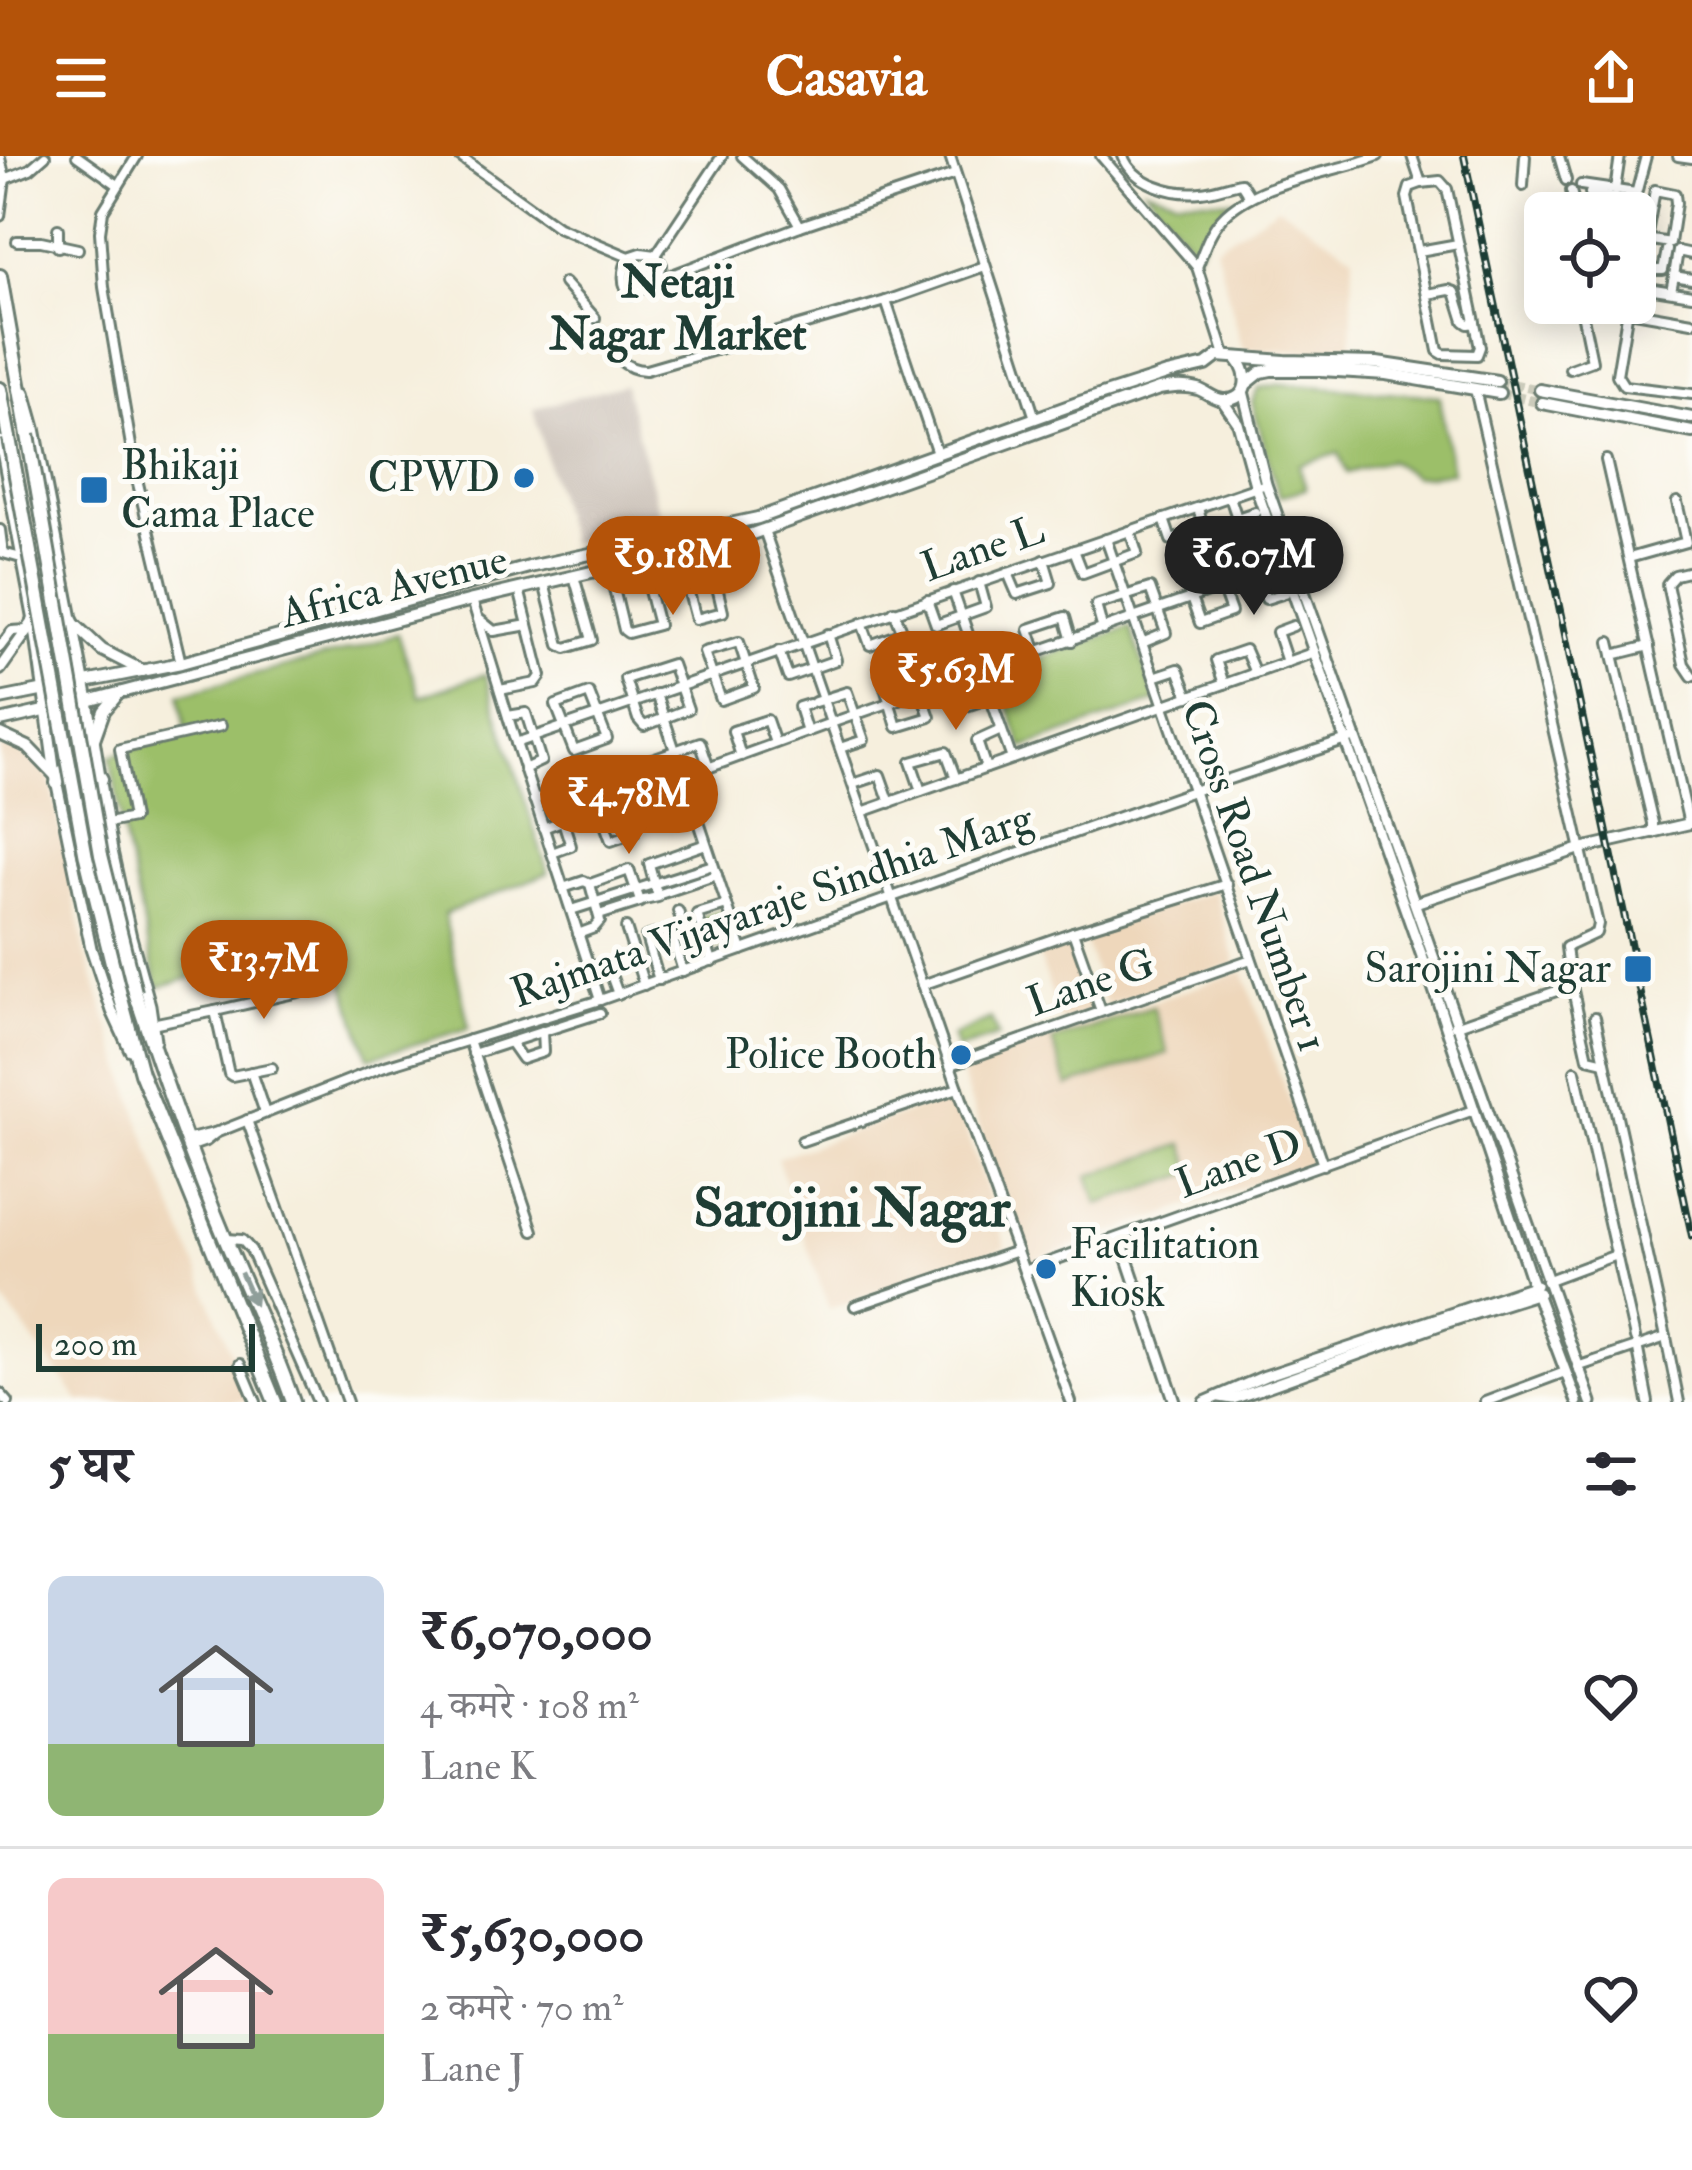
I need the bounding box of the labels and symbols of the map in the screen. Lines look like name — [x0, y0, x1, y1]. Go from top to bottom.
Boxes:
district label: Netaji Nagar Market — [548, 255, 807, 363]
place label: Bhikaji Cama Place — [121, 440, 315, 540]
place label: CPWD — [368, 452, 500, 504]
marker: CPWD — [511, 465, 537, 491]
marker: Bhikaji Cama Place — [78, 474, 110, 506]
street label: Lane L — [915, 504, 1051, 594]
pin: ₹9.18M — [575, 516, 771, 618]
pin: ₹6.07M — [1156, 516, 1352, 618]
street label: Africa Avenue — [274, 534, 513, 640]
pin: ₹5.63M — [858, 631, 1054, 733]
street label: Cross Road Number 1 — [1169, 693, 1339, 1059]
pin: ₹4.78M — [531, 755, 727, 857]
street label: Rajmata Vijayaraje Sindhia Marg — [504, 792, 1041, 1020]
pin: ₹13.7M — [166, 920, 362, 1022]
street label: Lane G — [1021, 937, 1161, 1029]
place label: Sarojini Nagar — [1365, 943, 1611, 995]
marker: Sarojini Nagar — [1622, 953, 1654, 985]
place label: Police Booth — [725, 1029, 937, 1081]
marker: Police Booth — [948, 1042, 974, 1068]
street label: Lane D — [1169, 1117, 1309, 1211]
district label: Sarojini Nagar — [694, 1175, 1011, 1243]
place label: Facilitation Kiosk — [1070, 1219, 1260, 1319]
marker: Facilitation Kiosk — [1033, 1256, 1059, 1282]
one-way arrow — [238, 1272, 258, 1307]
scale bar — [36, 1318, 255, 1371]

